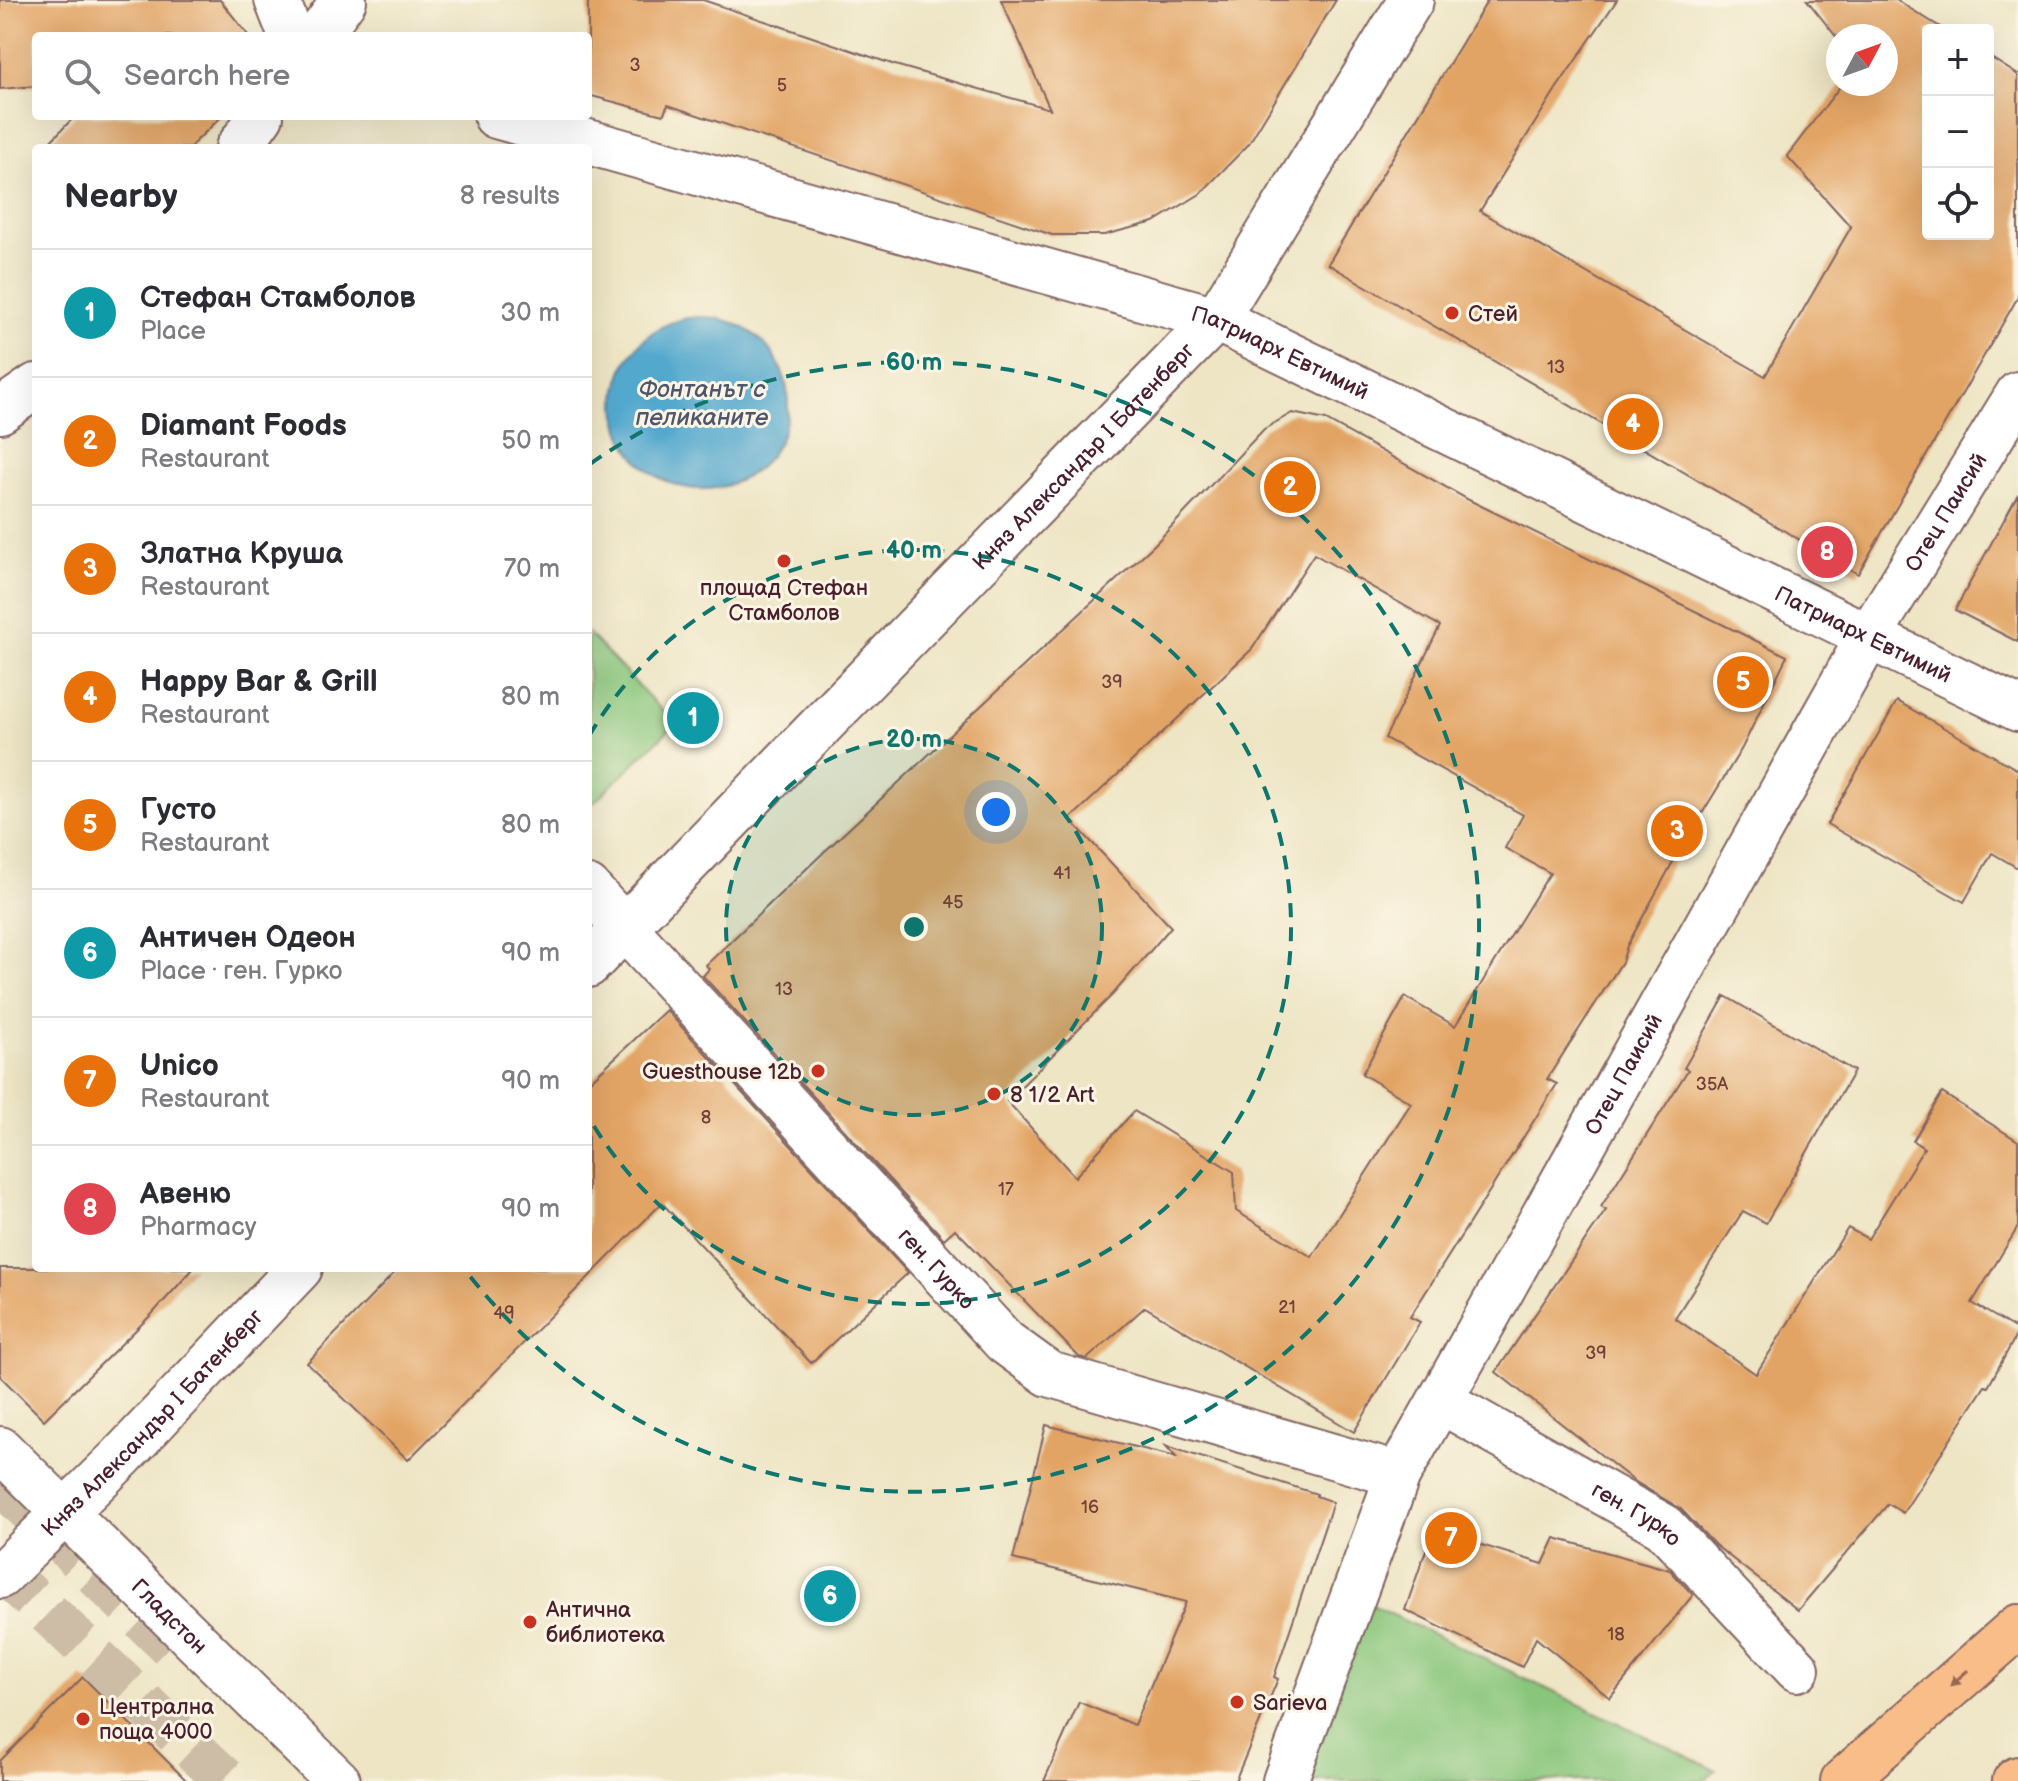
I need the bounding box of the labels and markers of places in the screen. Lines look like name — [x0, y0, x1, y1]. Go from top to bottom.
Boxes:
place label: Стей — [1468, 301, 1518, 328]
marker: Стей — [1443, 304, 1461, 322]
pin: 4 — [1607, 394, 1659, 454]
pin: 2 — [1264, 457, 1316, 517]
pin: 8 — [1801, 522, 1853, 582]
marker: площад Стефан Стамболов — [775, 552, 793, 570]
place label: площад Стефан Стамболов — [700, 575, 868, 627]
pin: 5 — [1717, 652, 1769, 712]
pin: 1 — [667, 688, 719, 748]
pin: 3 — [1651, 801, 1703, 861]
centre of rings — [900, 913, 928, 941]
place label: Guesthouse 12b — [642, 1059, 802, 1086]
marker: Guesthouse 12b — [809, 1062, 827, 1080]
place label: 8 1/2 Art — [1010, 1082, 1095, 1109]
marker: 8 1/2 Art — [985, 1085, 1003, 1103]
pin: 7 — [1425, 1508, 1477, 1568]
pin: 6 — [804, 1566, 856, 1626]
place label: Антична библиотека — [545, 1597, 665, 1649]
marker: Антична библиотека — [521, 1613, 539, 1631]
place label: Sarieva — [1253, 1690, 1328, 1717]
marker: Sarieva — [1228, 1693, 1246, 1711]
place label: Централна поща 4000 — [99, 1694, 214, 1746]
marker: Централна поща 4000 — [74, 1710, 92, 1728]

